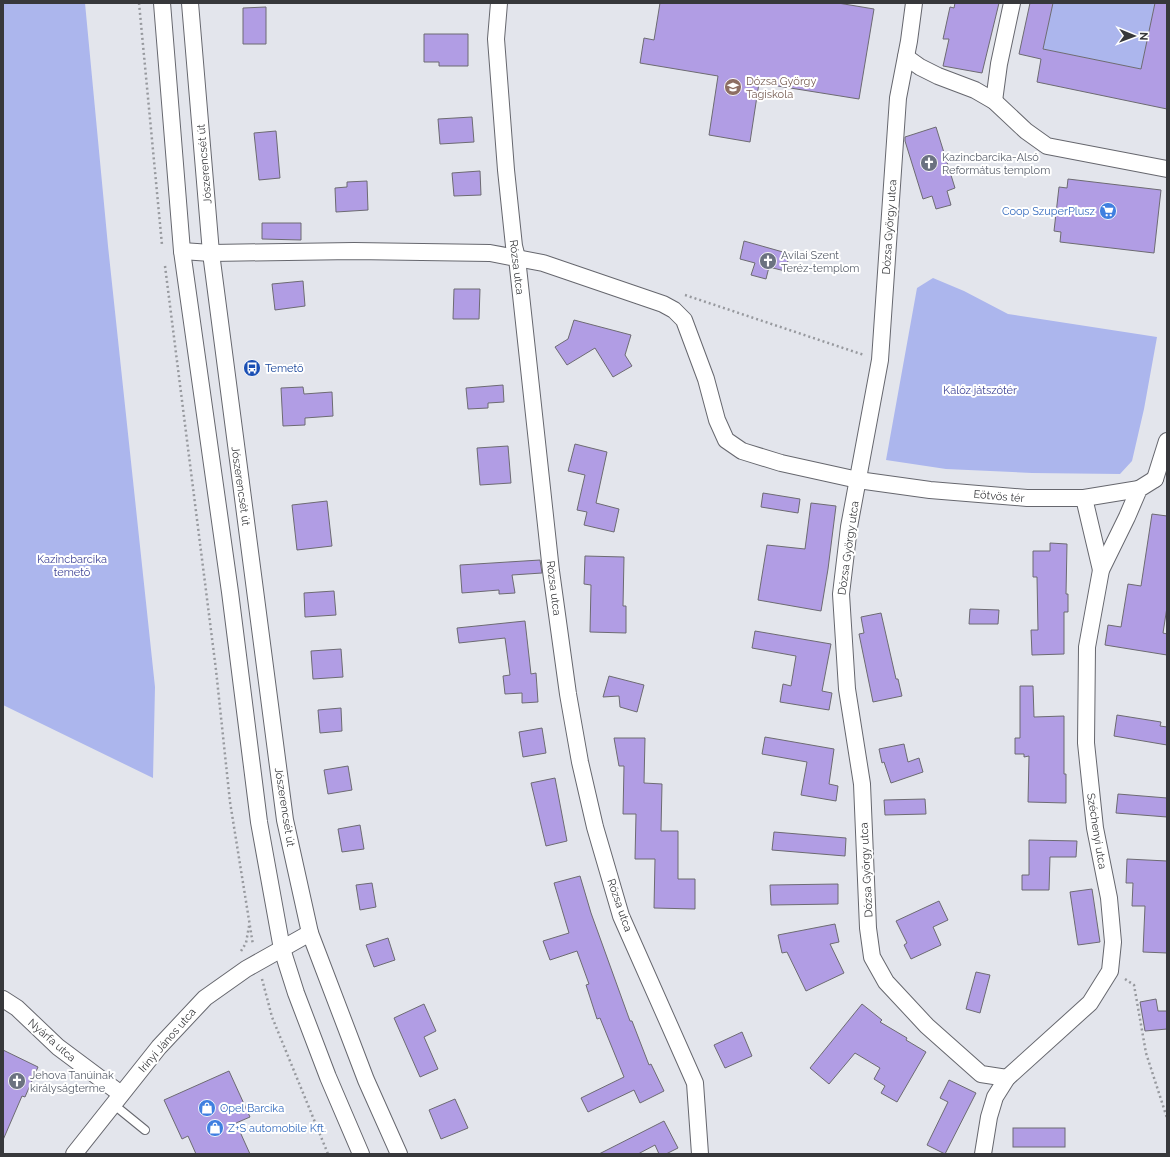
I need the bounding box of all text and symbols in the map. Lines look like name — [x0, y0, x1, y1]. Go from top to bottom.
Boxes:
north arrow — [1114, 16, 1154, 56]
text: N — [1137, 32, 1150, 40]
place label: Dózsa György Tagiskola — [746, 75, 816, 101]
school or university icon: Dózsa György Tagiskola — [723, 77, 743, 97]
street label: Jószerencsét út — [195, 123, 214, 204]
place label: Kazincbarcika-Alsó Református templom — [942, 151, 1050, 177]
church icon: Kazincbarcika-Alsó Református templom — [919, 153, 939, 173]
street label: Dózsa György utca — [880, 179, 899, 275]
supermarket icon: Coop SzuperPlusz — [1098, 201, 1118, 221]
place label: Coop SzuperPlusz — [1002, 205, 1096, 218]
street label: Rózsa utca — [507, 239, 526, 295]
place label: Avilai Szent Teréz-templom — [781, 249, 859, 275]
church icon: Avilai Szent Teréz-templom — [758, 251, 778, 271]
bus stop icon: Temető — [242, 358, 262, 378]
place label: Temető — [265, 362, 304, 375]
park label: Kalóz játszótér — [943, 384, 1017, 397]
street label: Jószerencsét út — [229, 446, 253, 527]
street label: Eötvös tér — [973, 488, 1025, 505]
street label: Dózsa György utca — [835, 500, 862, 596]
park label: Kazincbarcika temető — [37, 553, 107, 579]
street label: Rózsa utca — [544, 560, 563, 616]
street label: Jószerencsét út — [272, 767, 297, 848]
street label: Széchenyi utca — [1084, 792, 1109, 870]
street label: Dózsa György utca — [858, 822, 875, 918]
street label: Rózsa utca — [604, 877, 635, 933]
street label: Irinyi János utca — [136, 1006, 199, 1075]
street label: Nyárfa utca — [25, 1016, 78, 1065]
place label: Jehova Tanúinak királyságterme — [30, 1069, 114, 1095]
church icon: Jehova Tanúinak királyságterme — [7, 1071, 27, 1091]
shop icon: Opel Barcika — [197, 1098, 217, 1118]
place label: Opel Barcika — [220, 1102, 284, 1115]
shop icon: Z+S automobile Kft. — [205, 1118, 225, 1138]
place label: Z+S automobile Kft. — [228, 1122, 326, 1135]

